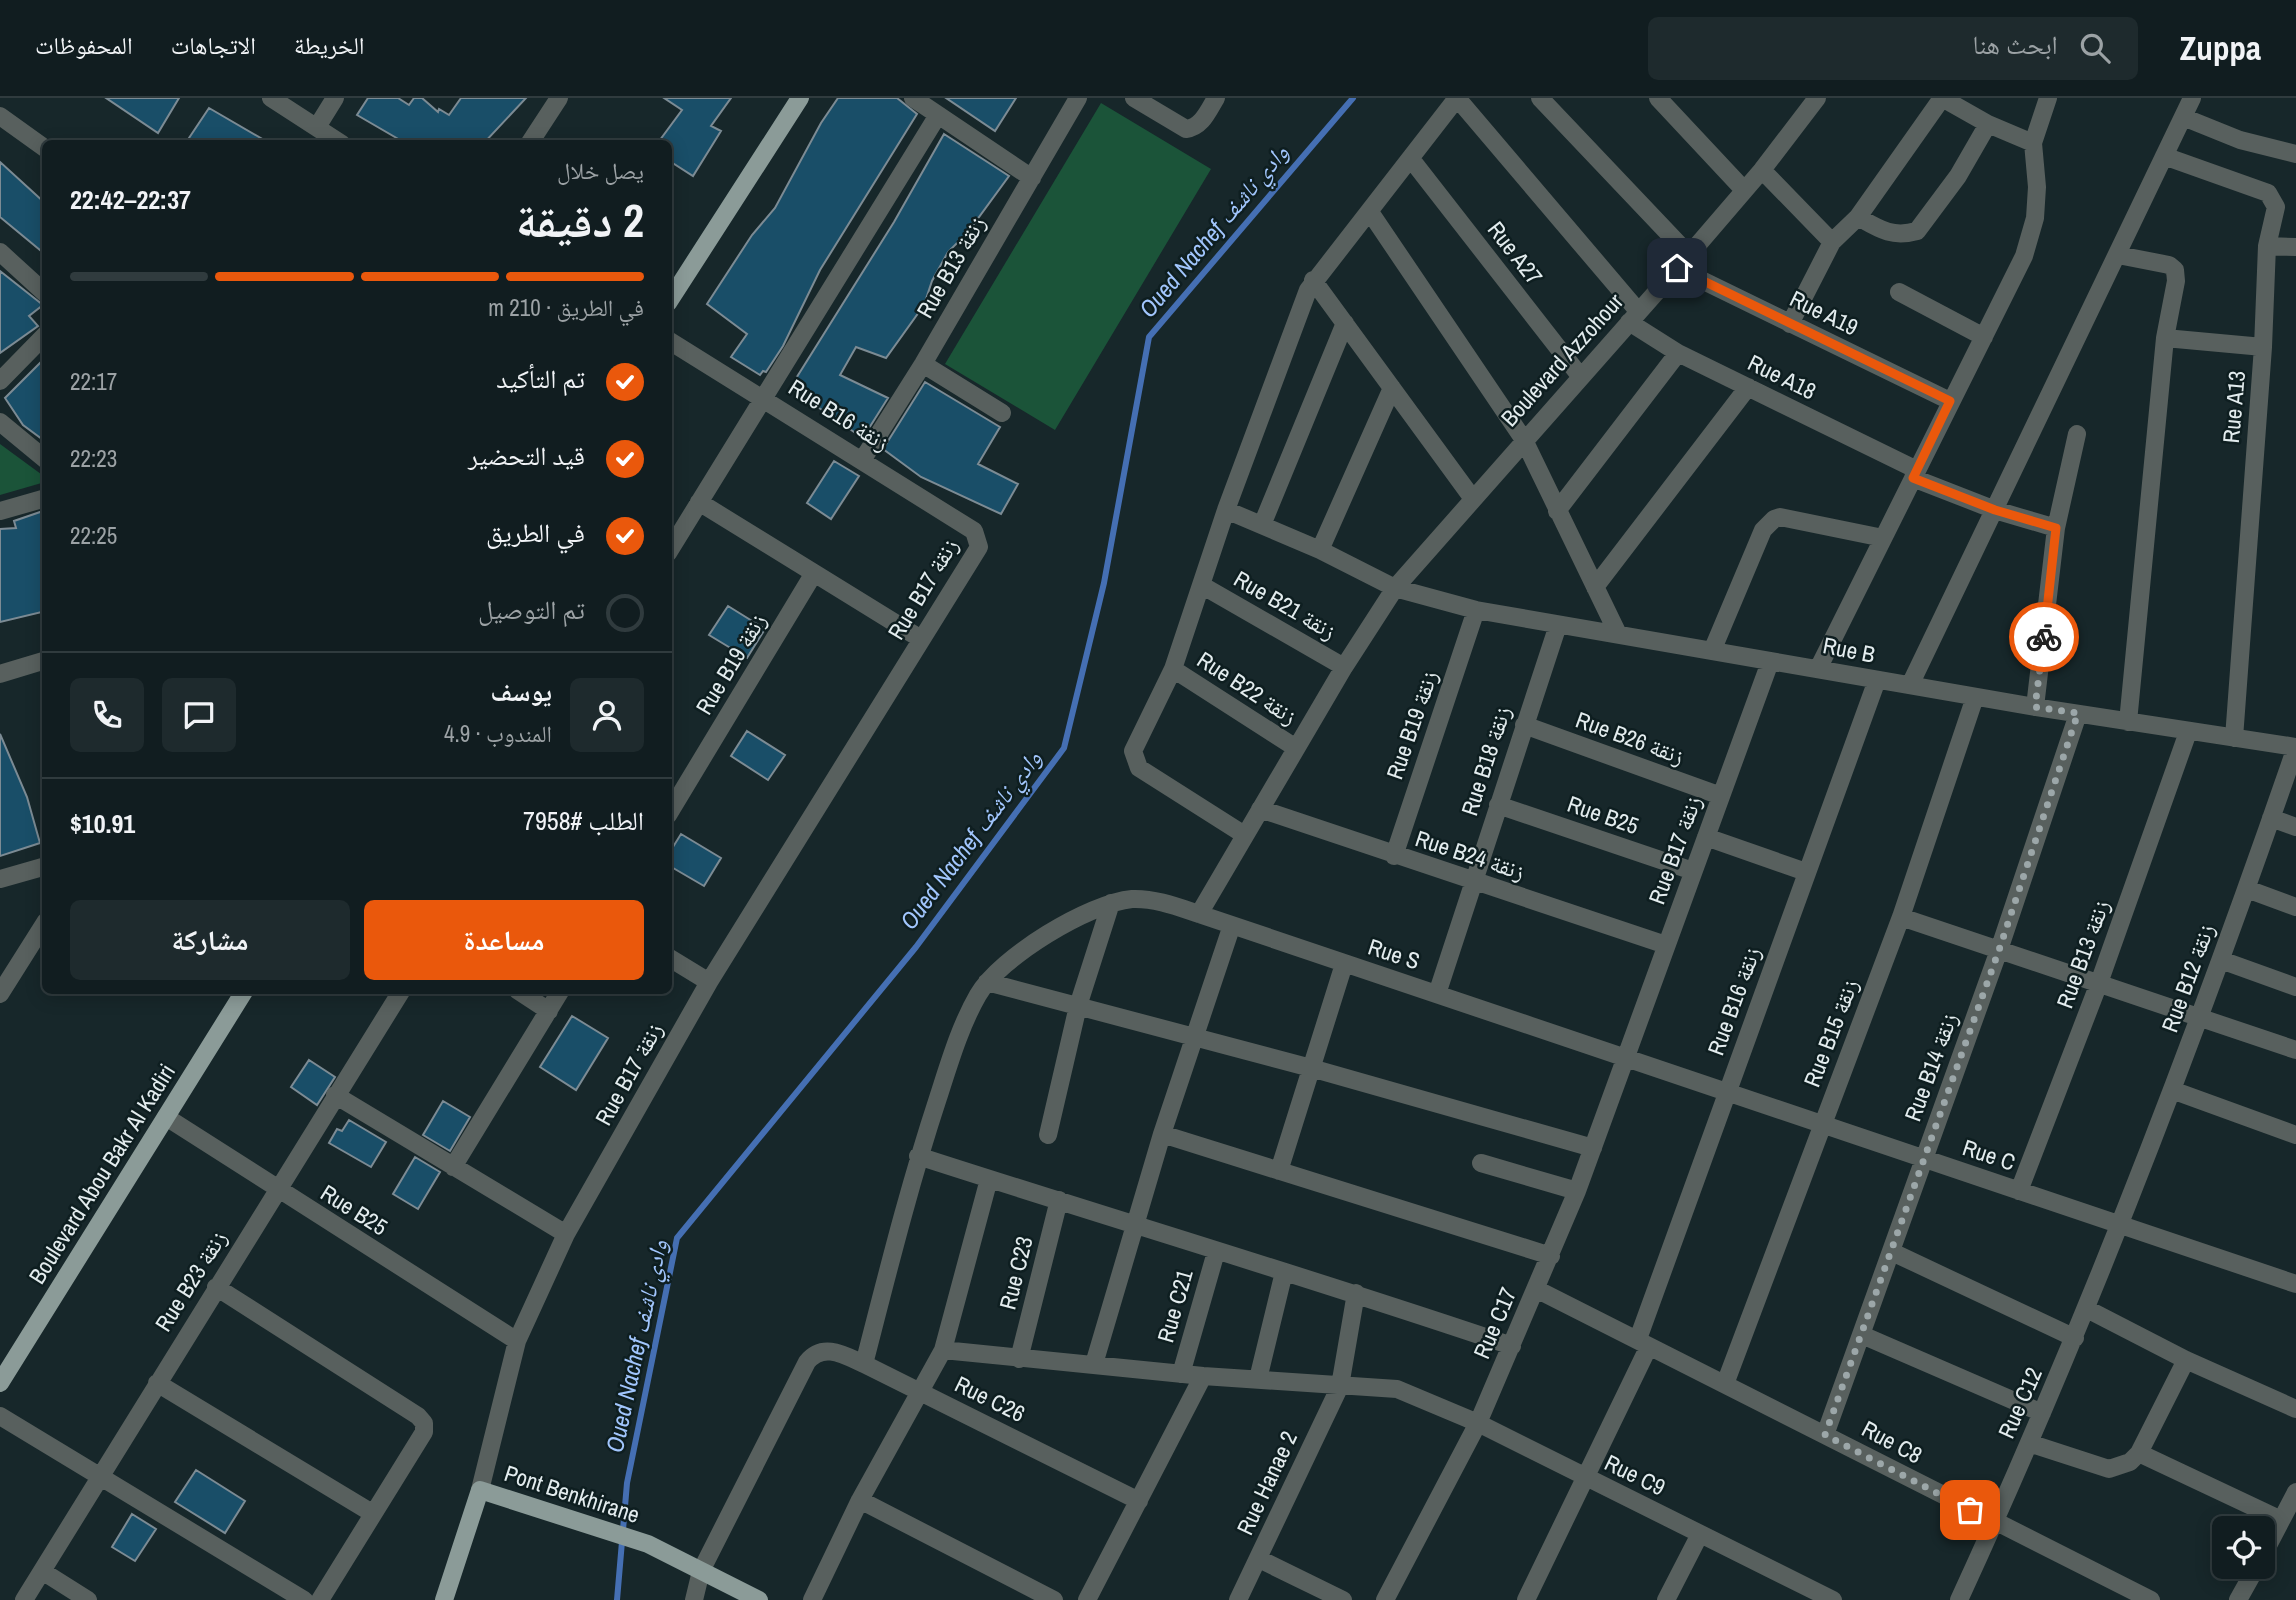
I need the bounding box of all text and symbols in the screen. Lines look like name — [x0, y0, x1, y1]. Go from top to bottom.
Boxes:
search box — [1648, 17, 2138, 80]
text: Zuppa — [2180, 26, 2261, 70]
text: ابحث هنا — [1973, 27, 2058, 62]
text: المحفوظات — [35, 29, 133, 61]
text: الاتجاهات — [171, 29, 256, 61]
text: الخريطة — [294, 29, 365, 61]
icon: search — [2076, 29, 2114, 67]
water label: Oued Nachef وادي ناشف — [1131, 137, 1298, 326]
text: يصل خلال — [557, 155, 644, 186]
text: 22:37–22:42 — [70, 182, 191, 217]
text: 2 دقيقة — [516, 189, 644, 251]
street label: Rue B13 زنقة — [909, 210, 992, 323]
street label: Rue A27 — [1481, 215, 1550, 291]
pin — [1647, 238, 1707, 298]
icon: home — [1658, 249, 1696, 287]
street label: Rue A19 — [1785, 283, 1864, 342]
street label: Boulevard Azzohour — [1494, 286, 1630, 433]
text: في الطريق · 210 m — [488, 292, 644, 323]
street label: Rue A18 — [1743, 347, 1822, 406]
text: تم التأكيد — [496, 361, 585, 396]
icon: check — [606, 363, 644, 401]
text: 22:17 — [70, 366, 117, 397]
street label: Rue A13 — [2215, 370, 2252, 444]
street label: Rue B16 زنقة — [783, 371, 895, 458]
text: قيد التحضير — [468, 438, 585, 473]
icon: check — [606, 440, 644, 478]
text: 22:23 — [70, 443, 117, 474]
text: في الطريق — [486, 515, 585, 550]
icon: check — [606, 517, 644, 555]
text: 22:25 — [70, 520, 117, 551]
street label: Rue B17 زنقة — [880, 532, 965, 645]
street label: Rue B21 زنقة — [1229, 563, 1342, 646]
text: تم التوصيل — [478, 592, 585, 627]
courier — [2009, 602, 2079, 672]
street label: Rue B19 زنقة — [688, 607, 773, 720]
icon: bike — [2025, 618, 2063, 656]
street label: Rue B — [1820, 629, 1878, 670]
street label: Rue B22 زنقة — [1191, 644, 1303, 731]
street label: Rue B19 زنقة — [1378, 666, 1445, 783]
text: يوسف — [491, 674, 552, 709]
button: phone — [70, 678, 144, 752]
button: chat — [162, 678, 236, 752]
button: person — [570, 678, 644, 752]
street label: Rue B18 زنقة — [1453, 702, 1518, 819]
street label: Rue B26 زنقة — [1572, 704, 1689, 771]
text: المندوب · 4.9 — [444, 718, 552, 749]
water label: Oued Nachef وادي ناشف — [892, 743, 1051, 938]
street label: Rue B25 — [1563, 788, 1643, 841]
street label: Rue B17 زنقة — [1641, 791, 1708, 908]
text: الطلب #7958 — [523, 803, 644, 838]
text: $10.91 — [70, 806, 135, 841]
street label: Rue B24 زنقة — [1412, 822, 1529, 887]
street label: Rue B13 زنقة — [2049, 895, 2116, 1012]
button: مشاركة — [70, 900, 350, 980]
button: مساعدة — [364, 900, 644, 980]
street label: Rue B12 زنقة — [2154, 919, 2221, 1036]
street label: Rue S — [1364, 931, 1424, 976]
street label: Rue B16 زنقة — [1700, 942, 1767, 1059]
street label: Rue B15 زنقة — [1796, 974, 1865, 1091]
street label: Rue B14 زنقة — [1897, 1008, 1964, 1125]
street label: Rue B17 زنقة — [588, 1017, 670, 1131]
street label: Boulevard Abou Bakr Al Kadiri — [21, 1058, 182, 1290]
street label: Rue C — [1959, 1132, 2019, 1178]
street label: Rue B25 — [315, 1177, 394, 1242]
street label: Rue B23 زنقة — [147, 1225, 234, 1337]
street label: Rue C23 — [991, 1233, 1040, 1313]
water label: Oued Nachef وادي ناشف — [598, 1236, 678, 1456]
street label: Rue C21 — [1149, 1265, 1200, 1346]
street label: Rue C17 — [1466, 1282, 1523, 1363]
street label: Rue C12 — [1990, 1362, 2049, 1443]
street label: Rue C26 — [950, 1368, 1030, 1429]
street label: Rue C8 — [1857, 1413, 1928, 1470]
street label: Rue Hanae 2 — [1229, 1426, 1304, 1540]
street label: Rue C9 — [1600, 1447, 1671, 1502]
street label: Pont Benkhirane — [501, 1457, 644, 1530]
pin — [1940, 1480, 2000, 1540]
icon: bag — [1951, 1491, 1989, 1529]
map controls — [2212, 1516, 2275, 1579]
button: locate — [2212, 1516, 2275, 1579]

